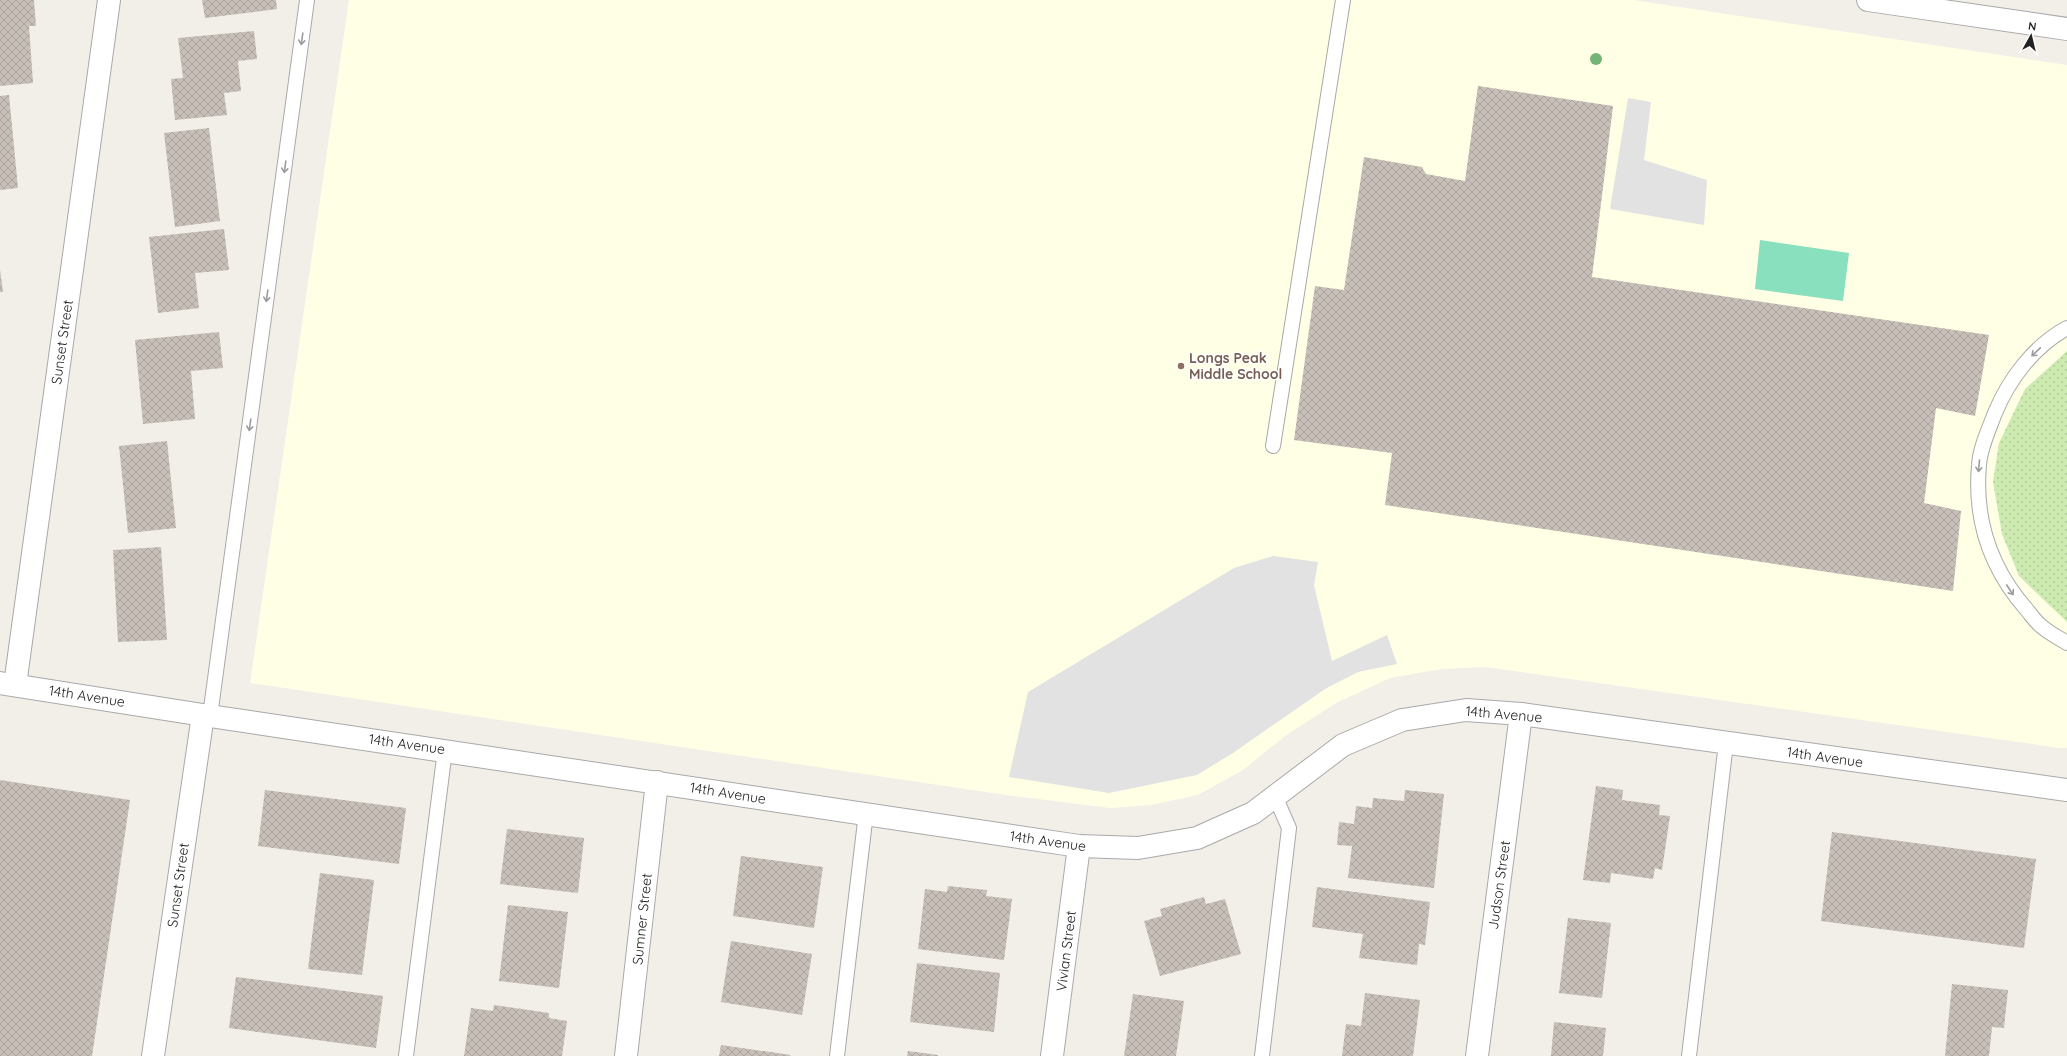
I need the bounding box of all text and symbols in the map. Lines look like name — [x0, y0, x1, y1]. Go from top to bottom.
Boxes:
north arrow — [2011, 16, 2051, 56]
text: N — [2027, 19, 2037, 34]
one-way arrow — [298, 32, 306, 45]
one-way arrow — [281, 161, 289, 174]
one-way arrow — [263, 289, 271, 302]
street label: Sunset Street — [47, 298, 77, 385]
one-way arrow — [2031, 347, 2041, 357]
place label: Longs Peak Middle School — [1189, 349, 1282, 383]
marker: Longs Peak Middle School — [1176, 361, 1186, 371]
one-way arrow — [246, 418, 254, 431]
one-way arrow — [1976, 459, 1983, 472]
one-way arrow — [2006, 584, 2014, 595]
street label: 14th Avenue — [48, 681, 126, 711]
street label: 14th Avenue — [1465, 702, 1543, 726]
street label: 14th Avenue — [368, 730, 446, 758]
street label: 14th Avenue — [1786, 743, 1864, 771]
street label: 14th Avenue — [689, 778, 767, 808]
street label: 14th Avenue — [1009, 827, 1087, 855]
street label: Judson Street — [1484, 839, 1514, 931]
street label: Sunset Street — [163, 841, 193, 928]
street label: Sumner Street — [628, 872, 656, 966]
street label: Vivian Street — [1052, 909, 1080, 992]

